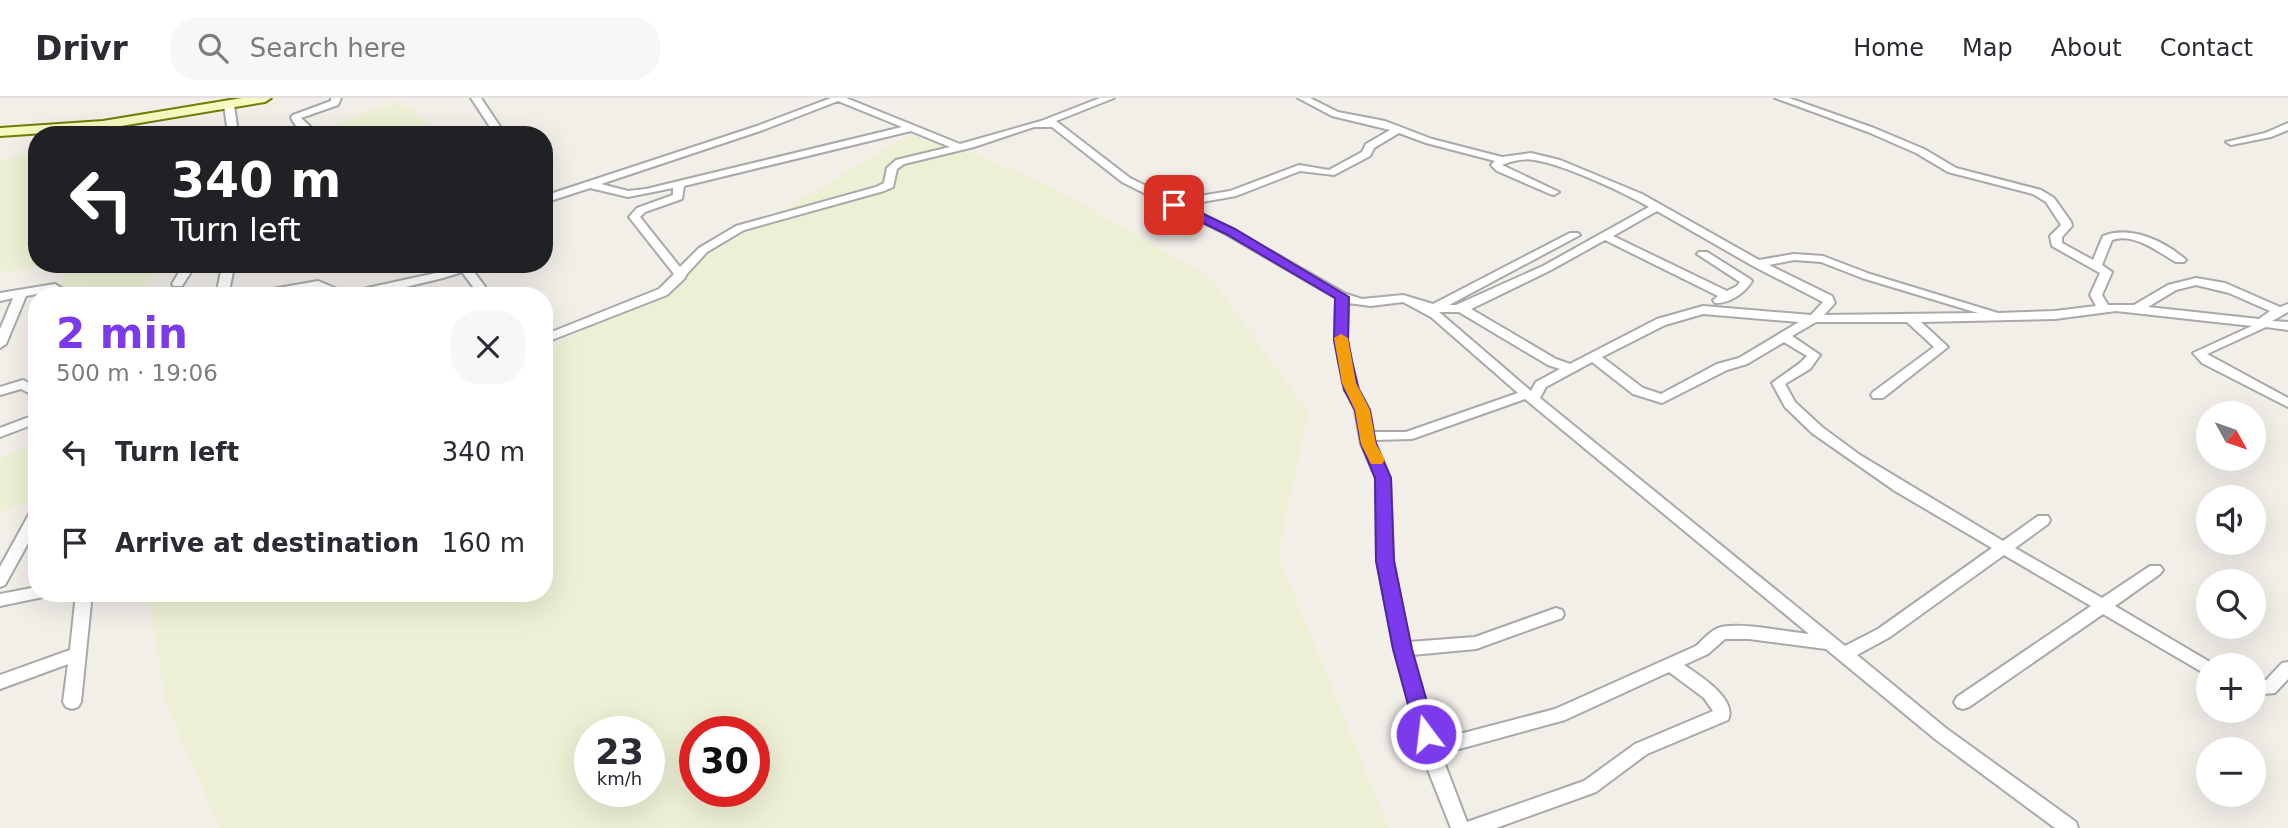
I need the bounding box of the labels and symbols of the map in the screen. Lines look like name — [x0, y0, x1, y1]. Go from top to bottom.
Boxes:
pin — [1144, 175, 1204, 235]
north arrow — [2196, 401, 2266, 471]
position arrow — [1389, 697, 1463, 771]
speed limit sign: 30 — [679, 716, 770, 807]

